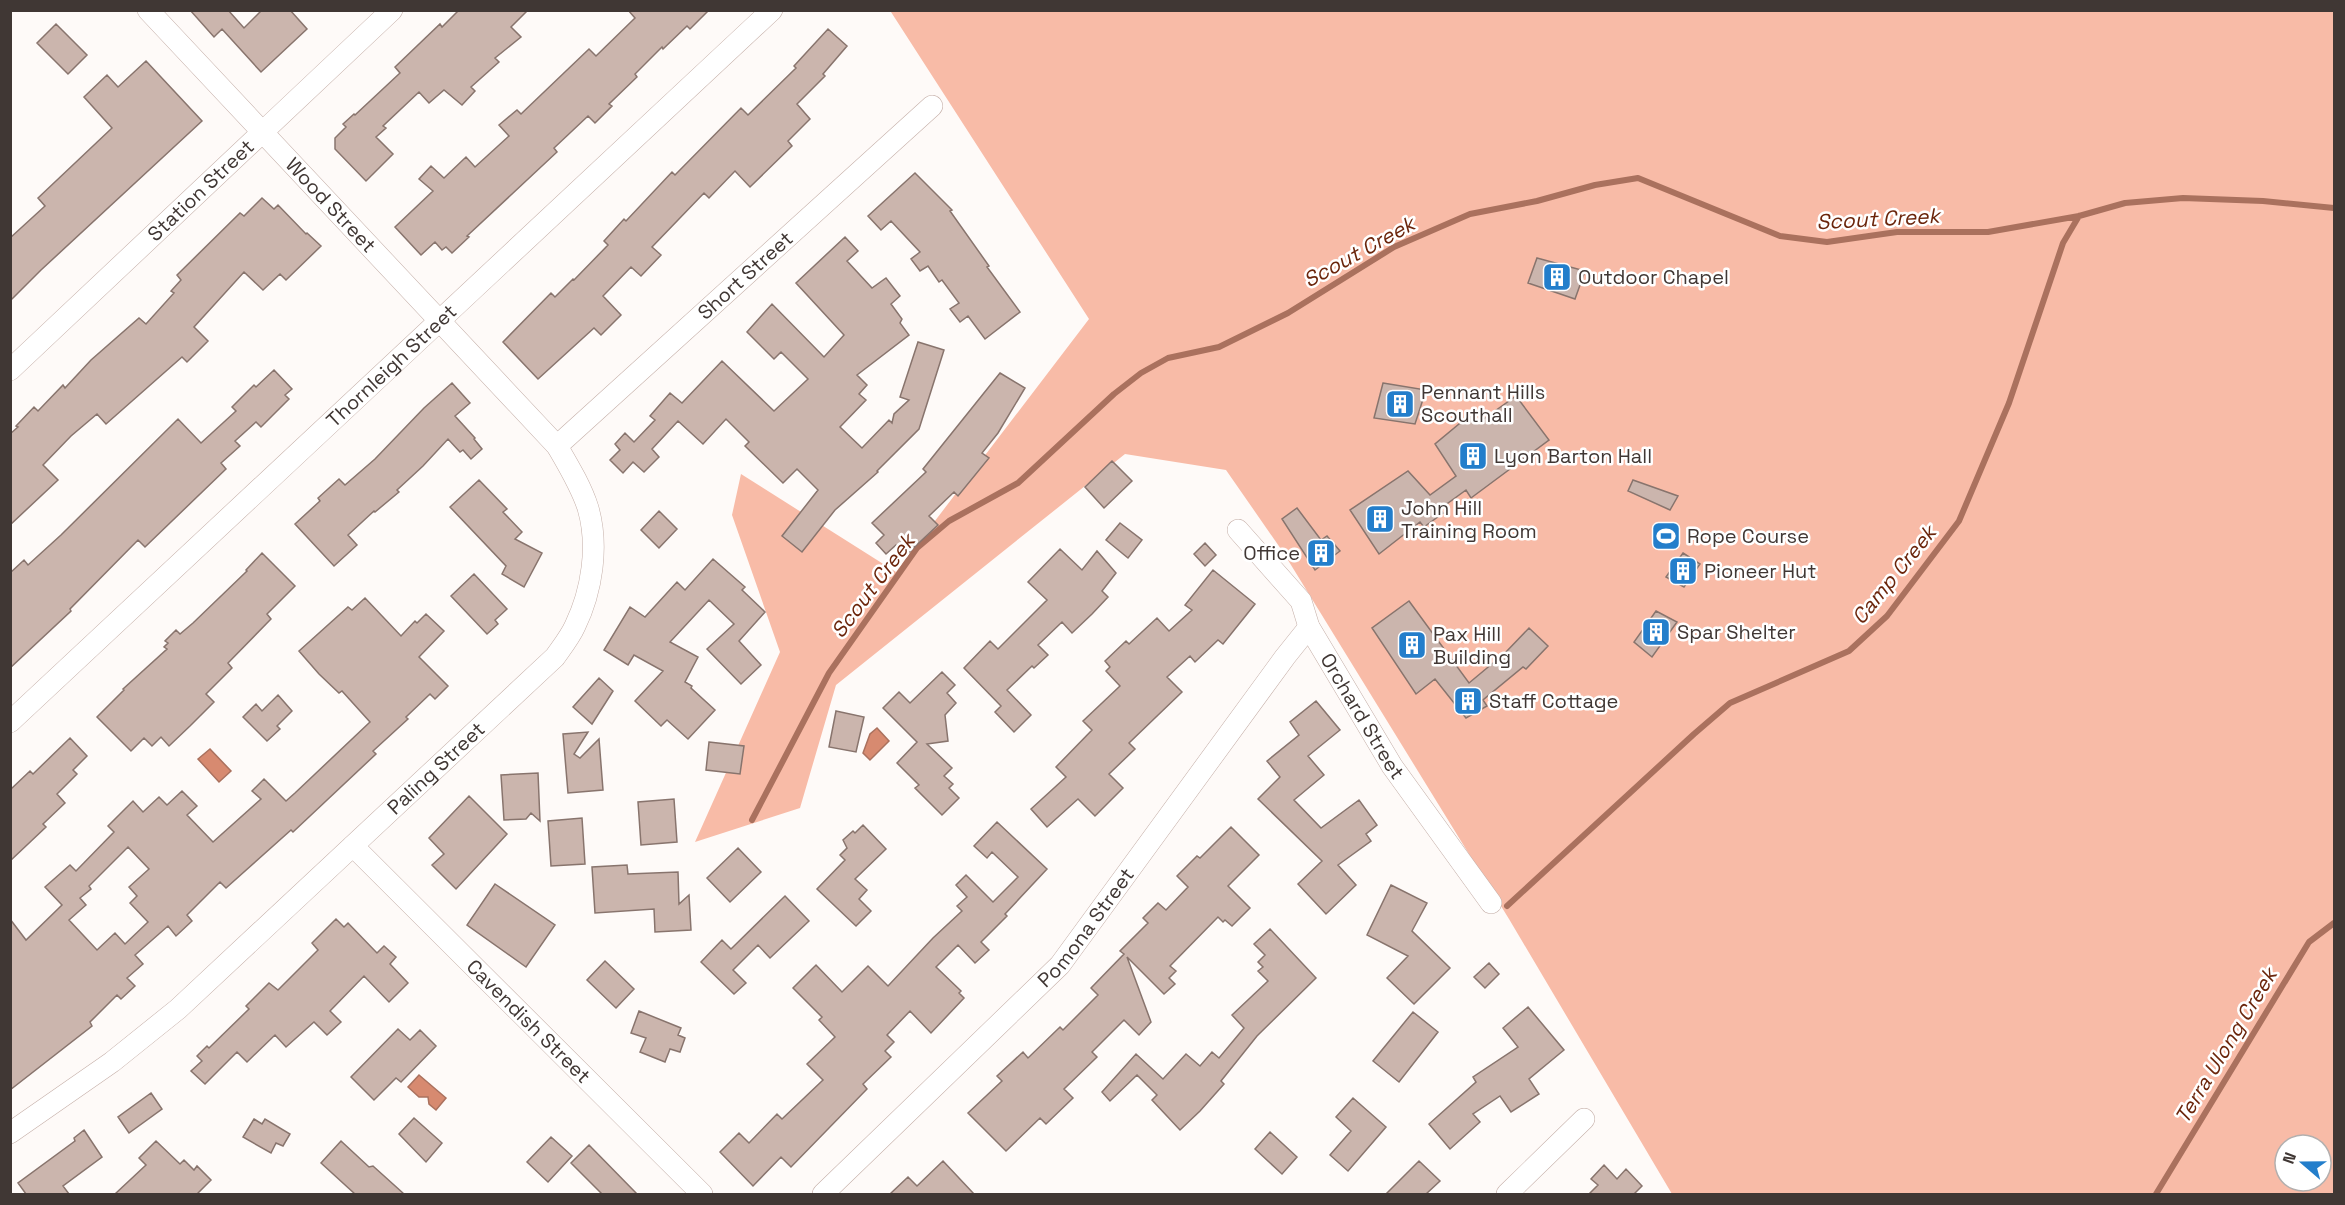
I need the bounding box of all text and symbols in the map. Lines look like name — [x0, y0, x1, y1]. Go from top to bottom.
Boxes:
street label: Station Street — [142, 134, 260, 247]
street label: Wood Street — [280, 152, 382, 258]
water label: Scout Creek — [1816, 202, 1943, 235]
water label: Scout Creek — [1298, 209, 1422, 293]
street label: Short Street — [692, 225, 798, 325]
building icon: Outdoor Chapel — [1541, 261, 1573, 293]
place label: Outdoor Chapel — [1578, 264, 1729, 290]
street label: Thornleigh Street — [321, 298, 462, 433]
place label: Pennant Hills Scouthall — [1421, 379, 1545, 428]
building icon: Pennant Hills Scouthall — [1384, 388, 1416, 420]
building icon: Lyon Barton Hall — [1457, 440, 1489, 472]
place label: Lyon Barton Hall — [1494, 443, 1652, 469]
place label: John Hill Training Room — [1401, 495, 1537, 544]
building icon: John Hill Training Room — [1364, 503, 1396, 535]
water label: Camp Creek — [1845, 518, 1943, 630]
sports icon: Rope Course — [1650, 520, 1682, 552]
place label: Rope Course — [1687, 523, 1809, 549]
water label: Scout Creek — [825, 526, 922, 643]
building icon: Office — [1305, 537, 1337, 569]
place label: Office — [1243, 540, 1300, 566]
building icon: Pioneer Hut — [1667, 555, 1699, 587]
place label: Pioneer Hut — [1704, 558, 1816, 584]
building icon: Spar Shelter — [1640, 616, 1672, 648]
place label: Spar Shelter — [1677, 619, 1796, 645]
place label: Pax Hill Building — [1433, 621, 1511, 670]
building icon: Pax Hill Building — [1396, 629, 1428, 661]
street label: Orchard Street — [1315, 648, 1410, 784]
building icon: Staff Cottage — [1452, 685, 1484, 717]
place label: Staff Cottage — [1489, 688, 1618, 714]
street label: Paling Street — [382, 716, 490, 820]
street label: Pomona Street — [1032, 863, 1140, 993]
street label: Cavendish Street — [461, 954, 596, 1089]
water label: Terra Ulong Creek — [2169, 961, 2284, 1128]
north arrow — [2273, 1133, 2333, 1193]
text: N — [2278, 1149, 2301, 1167]

